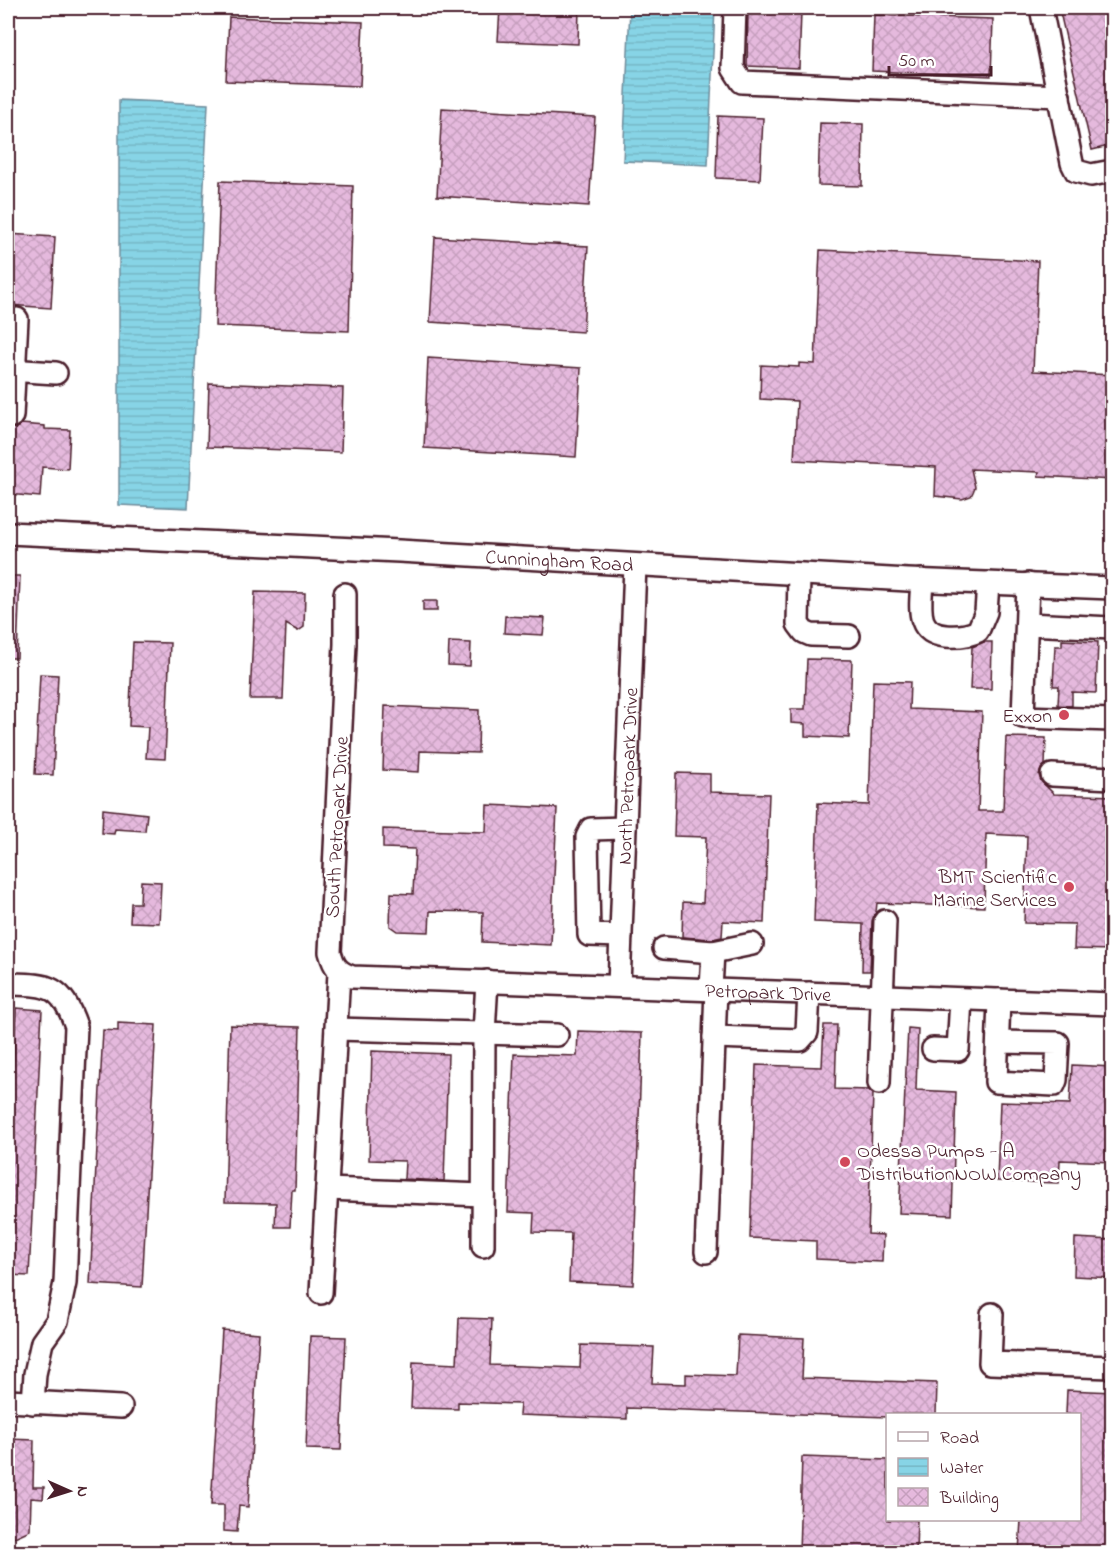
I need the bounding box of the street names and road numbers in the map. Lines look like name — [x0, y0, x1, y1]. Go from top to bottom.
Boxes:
street label: Cunningham Road — [484, 544, 634, 581]
street label: North Petropark Drive — [612, 687, 647, 865]
street label: South Petropark Drive — [319, 736, 358, 919]
street label: Petropark Drive — [705, 978, 832, 1011]

